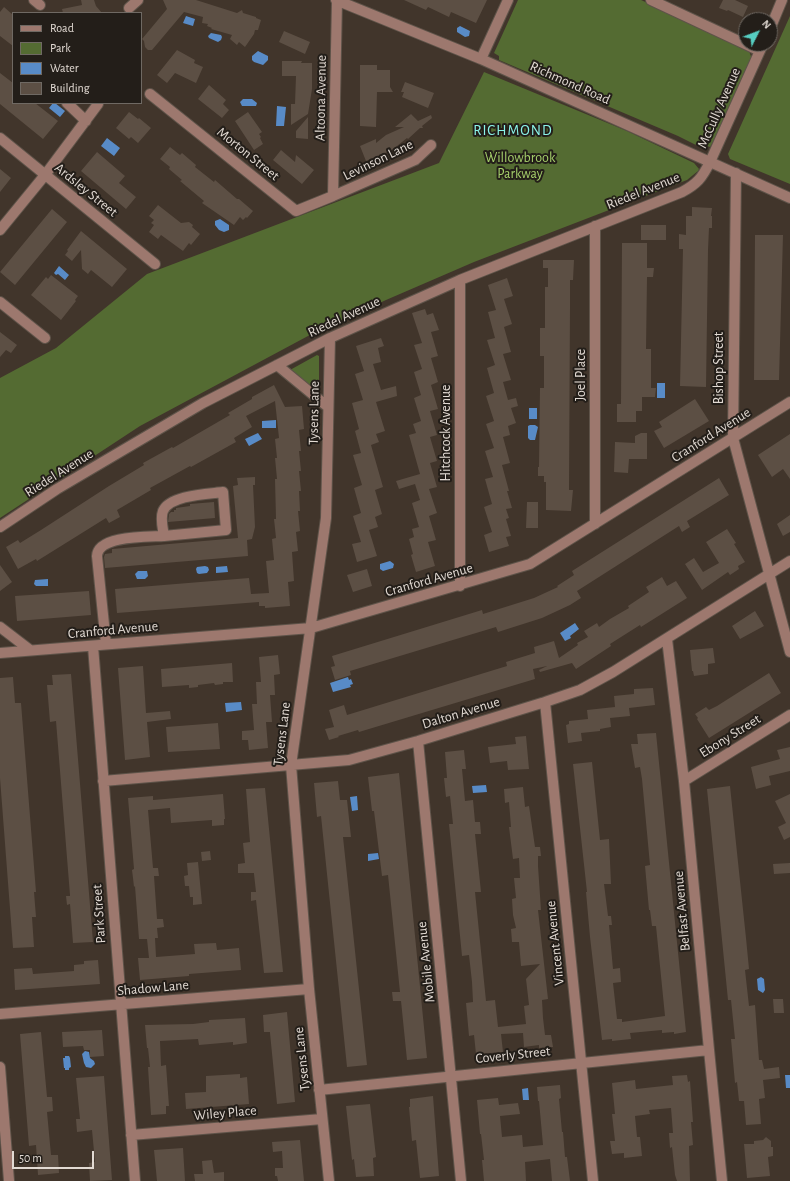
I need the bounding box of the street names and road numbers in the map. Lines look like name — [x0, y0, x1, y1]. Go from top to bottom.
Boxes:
street label: Altoona Avenue — [312, 55, 330, 141]
street label: Richmond Road — [527, 58, 613, 108]
street label: McCully Avenue — [694, 65, 744, 151]
street label: Morton Street — [213, 124, 283, 184]
street label: Levinson Lane — [340, 136, 416, 184]
street label: Ardsley Street — [51, 160, 121, 220]
street label: Riedel Avenue — [604, 169, 682, 213]
street label: Riedel Avenue — [305, 293, 383, 341]
street label: Bishop Street — [711, 332, 727, 404]
street label: Joel Place — [573, 349, 589, 401]
street label: Tysens Lane — [305, 381, 323, 445]
street label: Hitchcock Avenue — [438, 384, 454, 482]
street label: Cranford Avenue — [668, 404, 754, 466]
street label: Riedel Avenue — [22, 445, 96, 501]
street label: Cranford Avenue — [383, 559, 475, 601]
street label: Cranford Avenue — [67, 618, 159, 642]
street label: Dalton Avenue — [420, 693, 502, 733]
street label: Tysens Lane — [270, 701, 294, 767]
street label: Ebony Street — [696, 711, 764, 761]
street label: Belfast Avenue — [670, 870, 694, 952]
street label: Park Street — [89, 884, 109, 944]
street label: Vincent Avenue — [542, 900, 568, 986]
street label: Mobile Avenue — [413, 921, 439, 1003]
street label: Shadow Lane — [117, 977, 189, 999]
street label: Tysens Lane — [290, 1026, 314, 1092]
street label: Coverly Street — [475, 1043, 551, 1067]
street label: Wiley Place — [193, 1102, 257, 1124]

